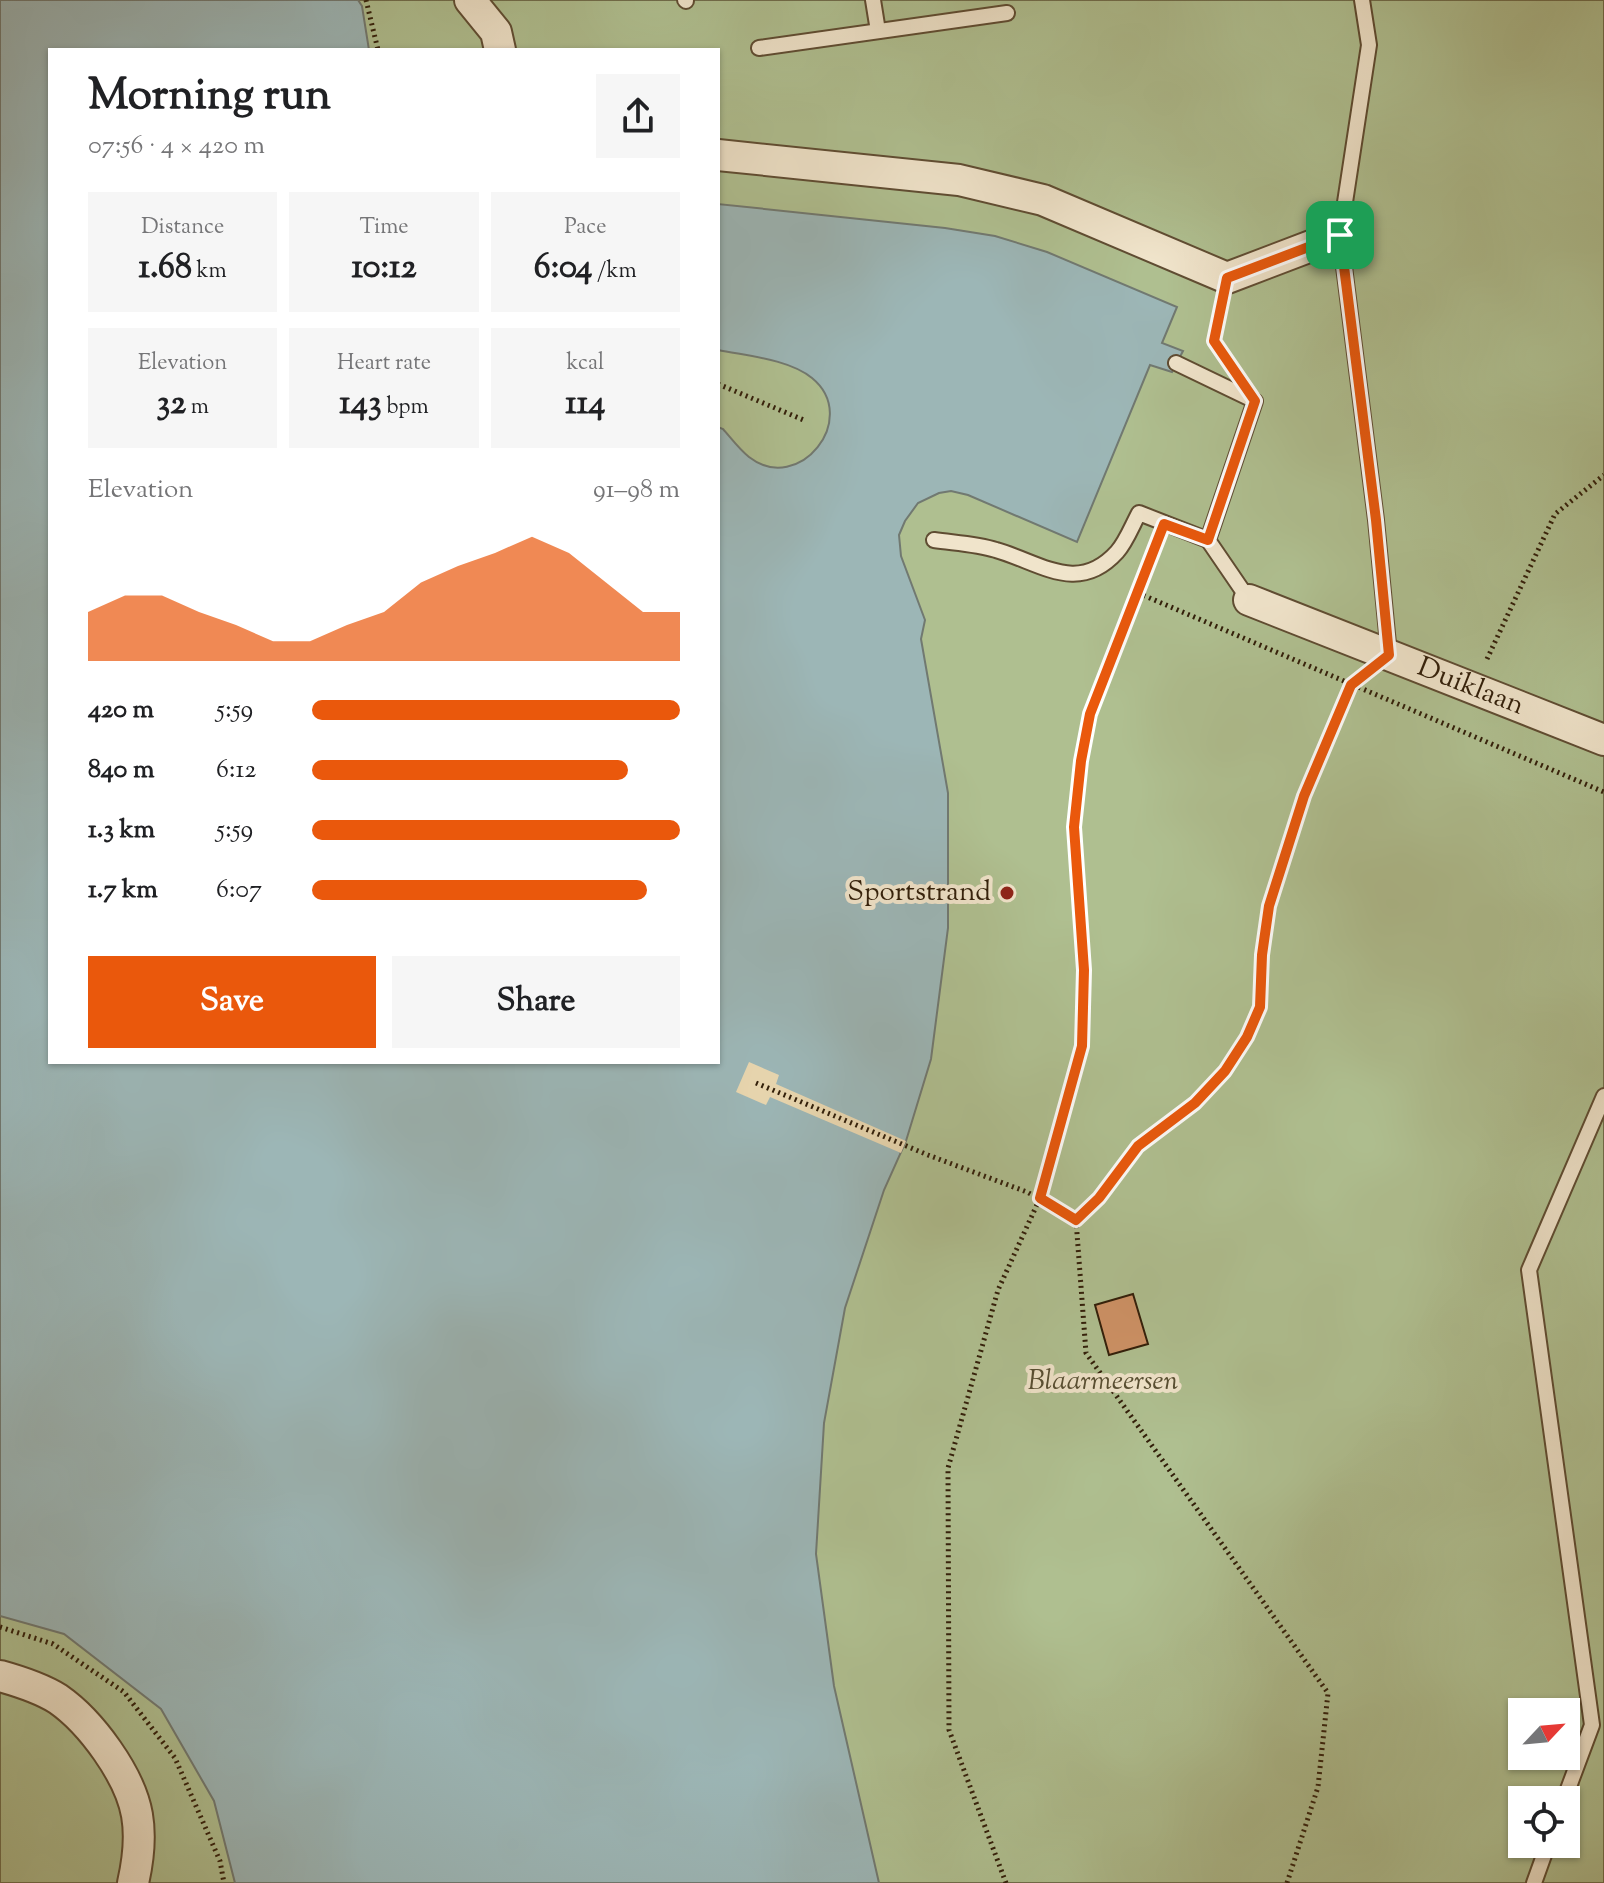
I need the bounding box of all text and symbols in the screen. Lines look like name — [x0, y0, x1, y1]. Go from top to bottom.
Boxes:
text: Morning run — [88, 66, 331, 129]
button: share — [596, 74, 680, 158]
text: 07:56 · 4 × 420 m — [88, 128, 265, 165]
pin — [1306, 201, 1374, 269]
text: Distance — [141, 212, 224, 244]
text: Time — [360, 212, 408, 244]
text: Pace — [564, 212, 606, 244]
icon: arrive — [1318, 213, 1362, 257]
text: 1.68 — [139, 244, 192, 293]
text: 10:12 — [351, 244, 417, 293]
text: 6:04 — [534, 244, 592, 293]
text: km — [192, 256, 227, 288]
text: /km — [592, 256, 637, 288]
text: Elevation — [138, 348, 227, 380]
text: Heart rate — [337, 348, 431, 380]
text: kcal — [566, 348, 604, 380]
text: 32 — [156, 380, 186, 429]
text: 143 — [339, 380, 382, 429]
text: 114 — [565, 380, 605, 429]
text: m — [186, 392, 209, 424]
text: bpm — [382, 392, 429, 424]
text: Elevation — [88, 472, 193, 509]
text: 91–98 m — [593, 472, 680, 509]
street label: Duiklaan — [1411, 648, 1530, 726]
text: 420 m — [88, 692, 154, 729]
text: 5:59 — [216, 692, 253, 729]
text: 840 m — [88, 752, 154, 789]
text: 6:12 — [216, 752, 256, 789]
text: 1.3 km — [88, 812, 155, 849]
text: 5:59 — [216, 812, 253, 849]
text: 1.7 km — [88, 872, 158, 909]
text: 6:07 — [216, 872, 262, 909]
place label: Sportstrand — [847, 873, 991, 913]
marker: Sportstrand — [998, 884, 1016, 902]
button: Save — [88, 956, 376, 1048]
button: Share — [392, 956, 680, 1048]
park label: Blaarmeersen — [1028, 1362, 1179, 1402]
north arrow — [1508, 1698, 1580, 1770]
map controls — [1508, 1698, 1580, 1858]
button: locate — [1508, 1786, 1580, 1858]

